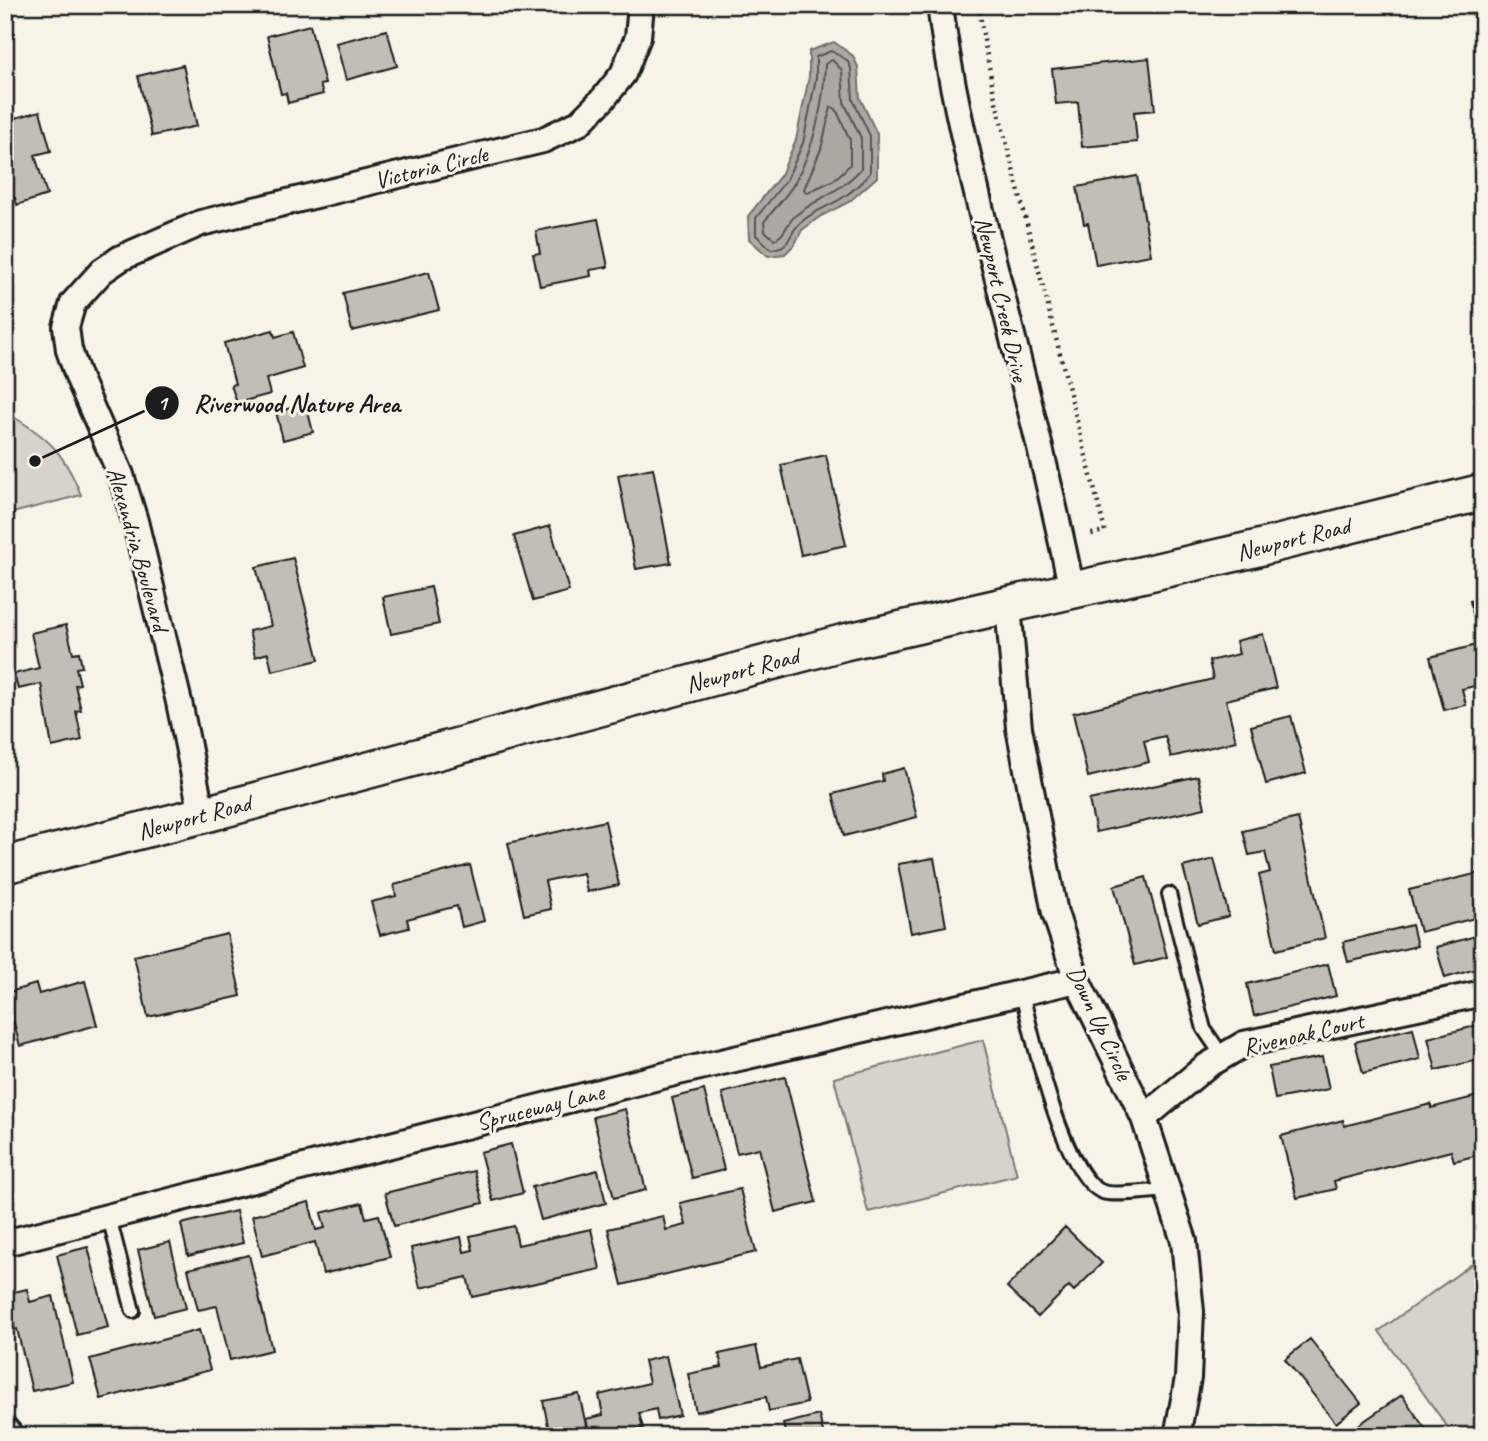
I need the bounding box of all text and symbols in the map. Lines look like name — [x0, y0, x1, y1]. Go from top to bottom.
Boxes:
street label: Victoria Circle — [371, 138, 493, 196]
street label: Newport Creek Drive — [969, 214, 1036, 386]
callout: Riverwood Nature Area — [144, 379, 414, 426]
text: Riverwood Nature Area — [194, 387, 402, 420]
text: 1 — [157, 390, 169, 416]
street label: Alexandria Boulevard — [100, 464, 177, 638]
street label: Newport Road — [1233, 510, 1356, 568]
street label: Newport Road — [682, 640, 805, 699]
street label: Newport Road — [134, 787, 257, 846]
street label: Down Up Circle — [1061, 961, 1140, 1087]
street label: Rivenoak Court — [1240, 1005, 1368, 1062]
street label: Spruceway Lane — [473, 1076, 609, 1137]

